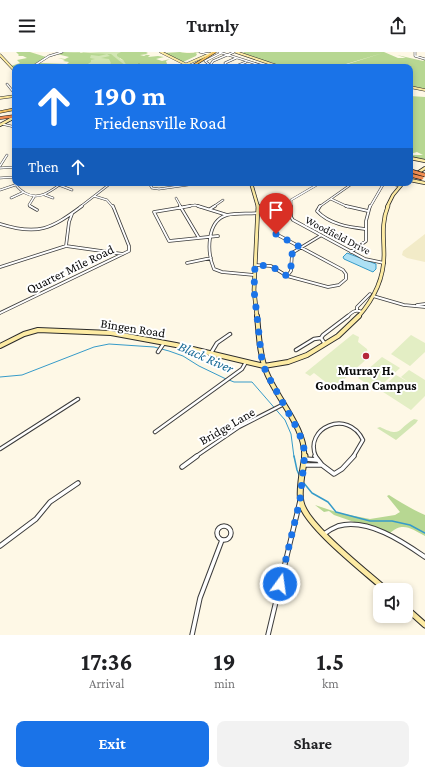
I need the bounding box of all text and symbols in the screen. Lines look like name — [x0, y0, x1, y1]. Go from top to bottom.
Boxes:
icon: menu — [16, 15, 38, 37]
icon: share — [387, 15, 409, 37]
text: Turnly — [186, 16, 239, 36]
icon: ahead — [28, 80, 80, 132]
text: 190 m — [94, 80, 166, 111]
text: Friedensville Road — [94, 113, 226, 133]
icon: ahead — [67, 156, 89, 178]
text: Then — [28, 159, 59, 175]
pin — [259, 193, 293, 234]
icon: arrive — [265, 199, 287, 221]
street label: Woodfield Drive — [303, 213, 373, 257]
street label: Quarter Mile Road — [24, 241, 116, 297]
street label: Bingen Road — [100, 315, 167, 341]
water label: Black River — [176, 338, 237, 377]
marker: Murray H. Goodman Campus — [361, 351, 371, 361]
place label: Murray H. Goodman Campus — [315, 363, 417, 393]
street label: Bridge Lane — [197, 404, 258, 448]
position arrow — [259, 563, 301, 605]
map controls — [373, 583, 413, 623]
button: sound — [373, 583, 413, 623]
text: 17:36 — [81, 648, 133, 675]
text: 19 — [214, 648, 236, 675]
text: 1.5 — [317, 648, 344, 675]
text: Arrival — [89, 676, 124, 691]
text: min — [214, 676, 235, 691]
text: km — [322, 676, 339, 691]
button: Exit — [16, 721, 209, 767]
button: Share — [217, 721, 409, 767]

